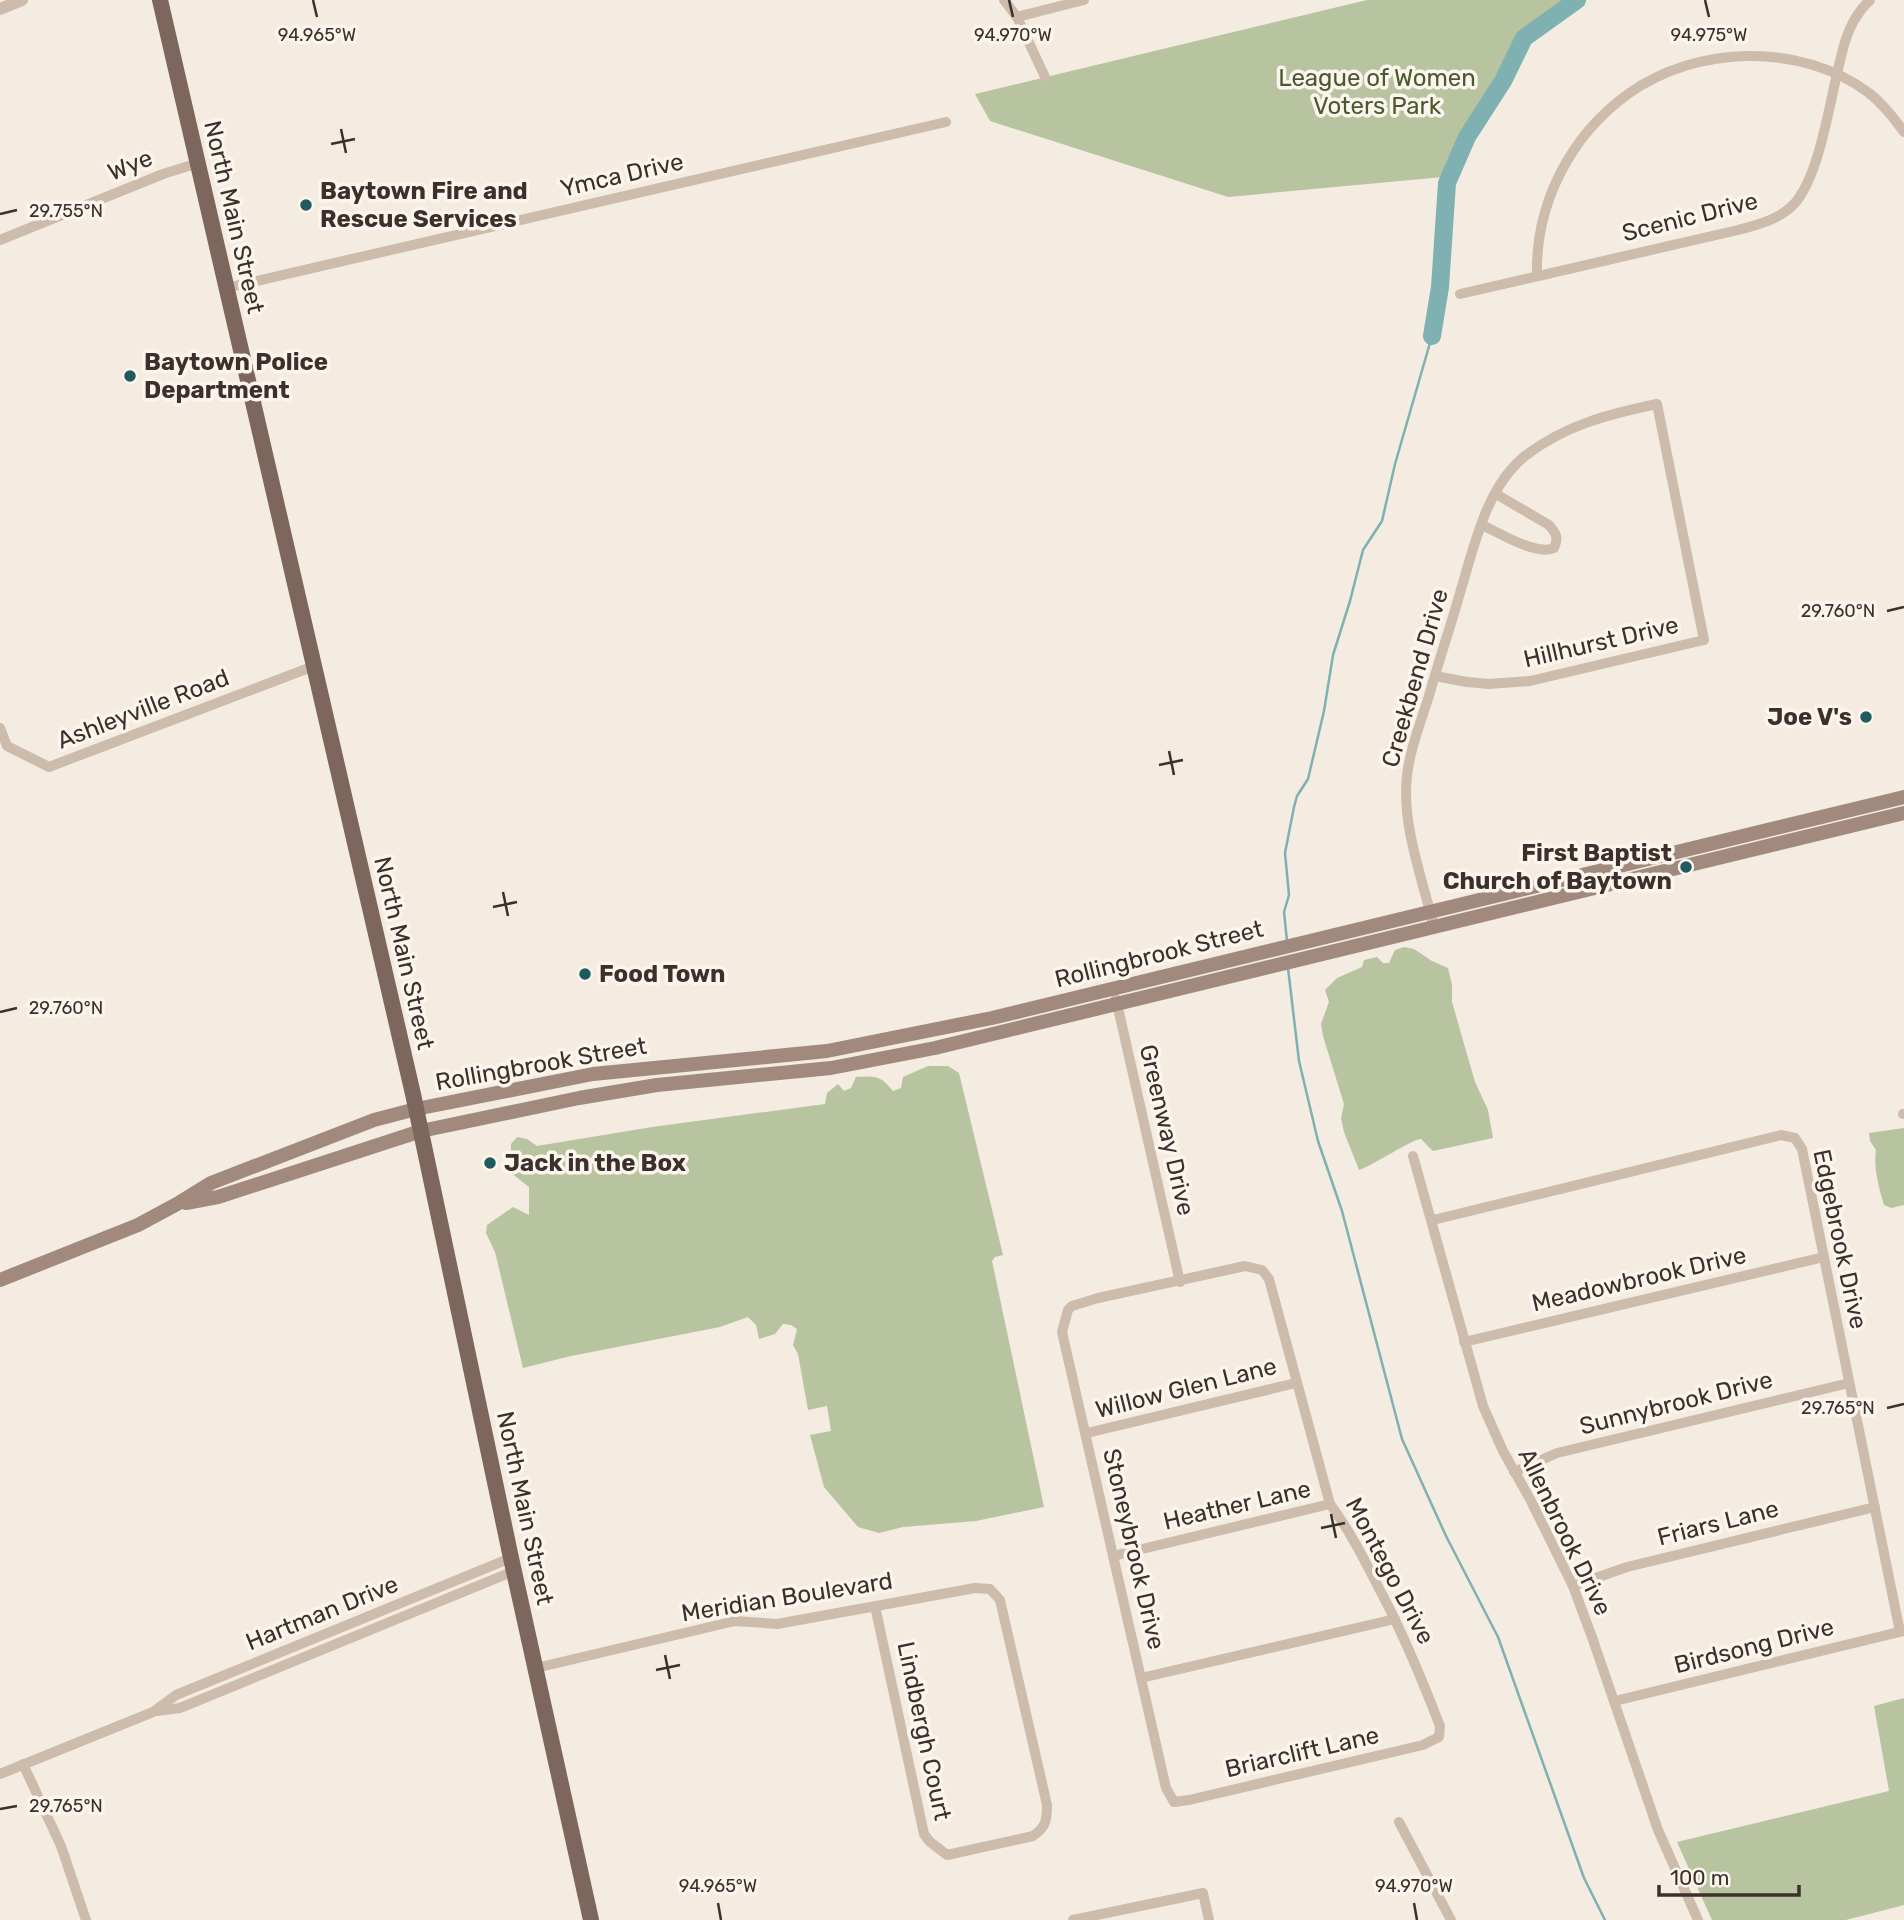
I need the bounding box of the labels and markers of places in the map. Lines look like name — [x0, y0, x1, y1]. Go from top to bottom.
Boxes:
place label: Baytown Fire and Rescue Services — [320, 177, 528, 233]
marker: Baytown Fire and Rescue Services — [298, 197, 314, 213]
place label: Baytown Police Department — [144, 348, 328, 404]
marker: Baytown Police Department — [122, 368, 138, 384]
place label: Joe V's — [1767, 703, 1852, 731]
marker: Joe V's — [1858, 709, 1874, 725]
place label: First Baptist Church of Baytown — [1443, 839, 1672, 895]
marker: First Baptist Church of Baytown — [1678, 859, 1694, 875]
place label: Food Town — [599, 960, 725, 988]
marker: Food Town — [577, 966, 593, 982]
place label: Jack in the Box — [504, 1149, 686, 1177]
marker: Jack in the Box — [482, 1155, 498, 1171]

